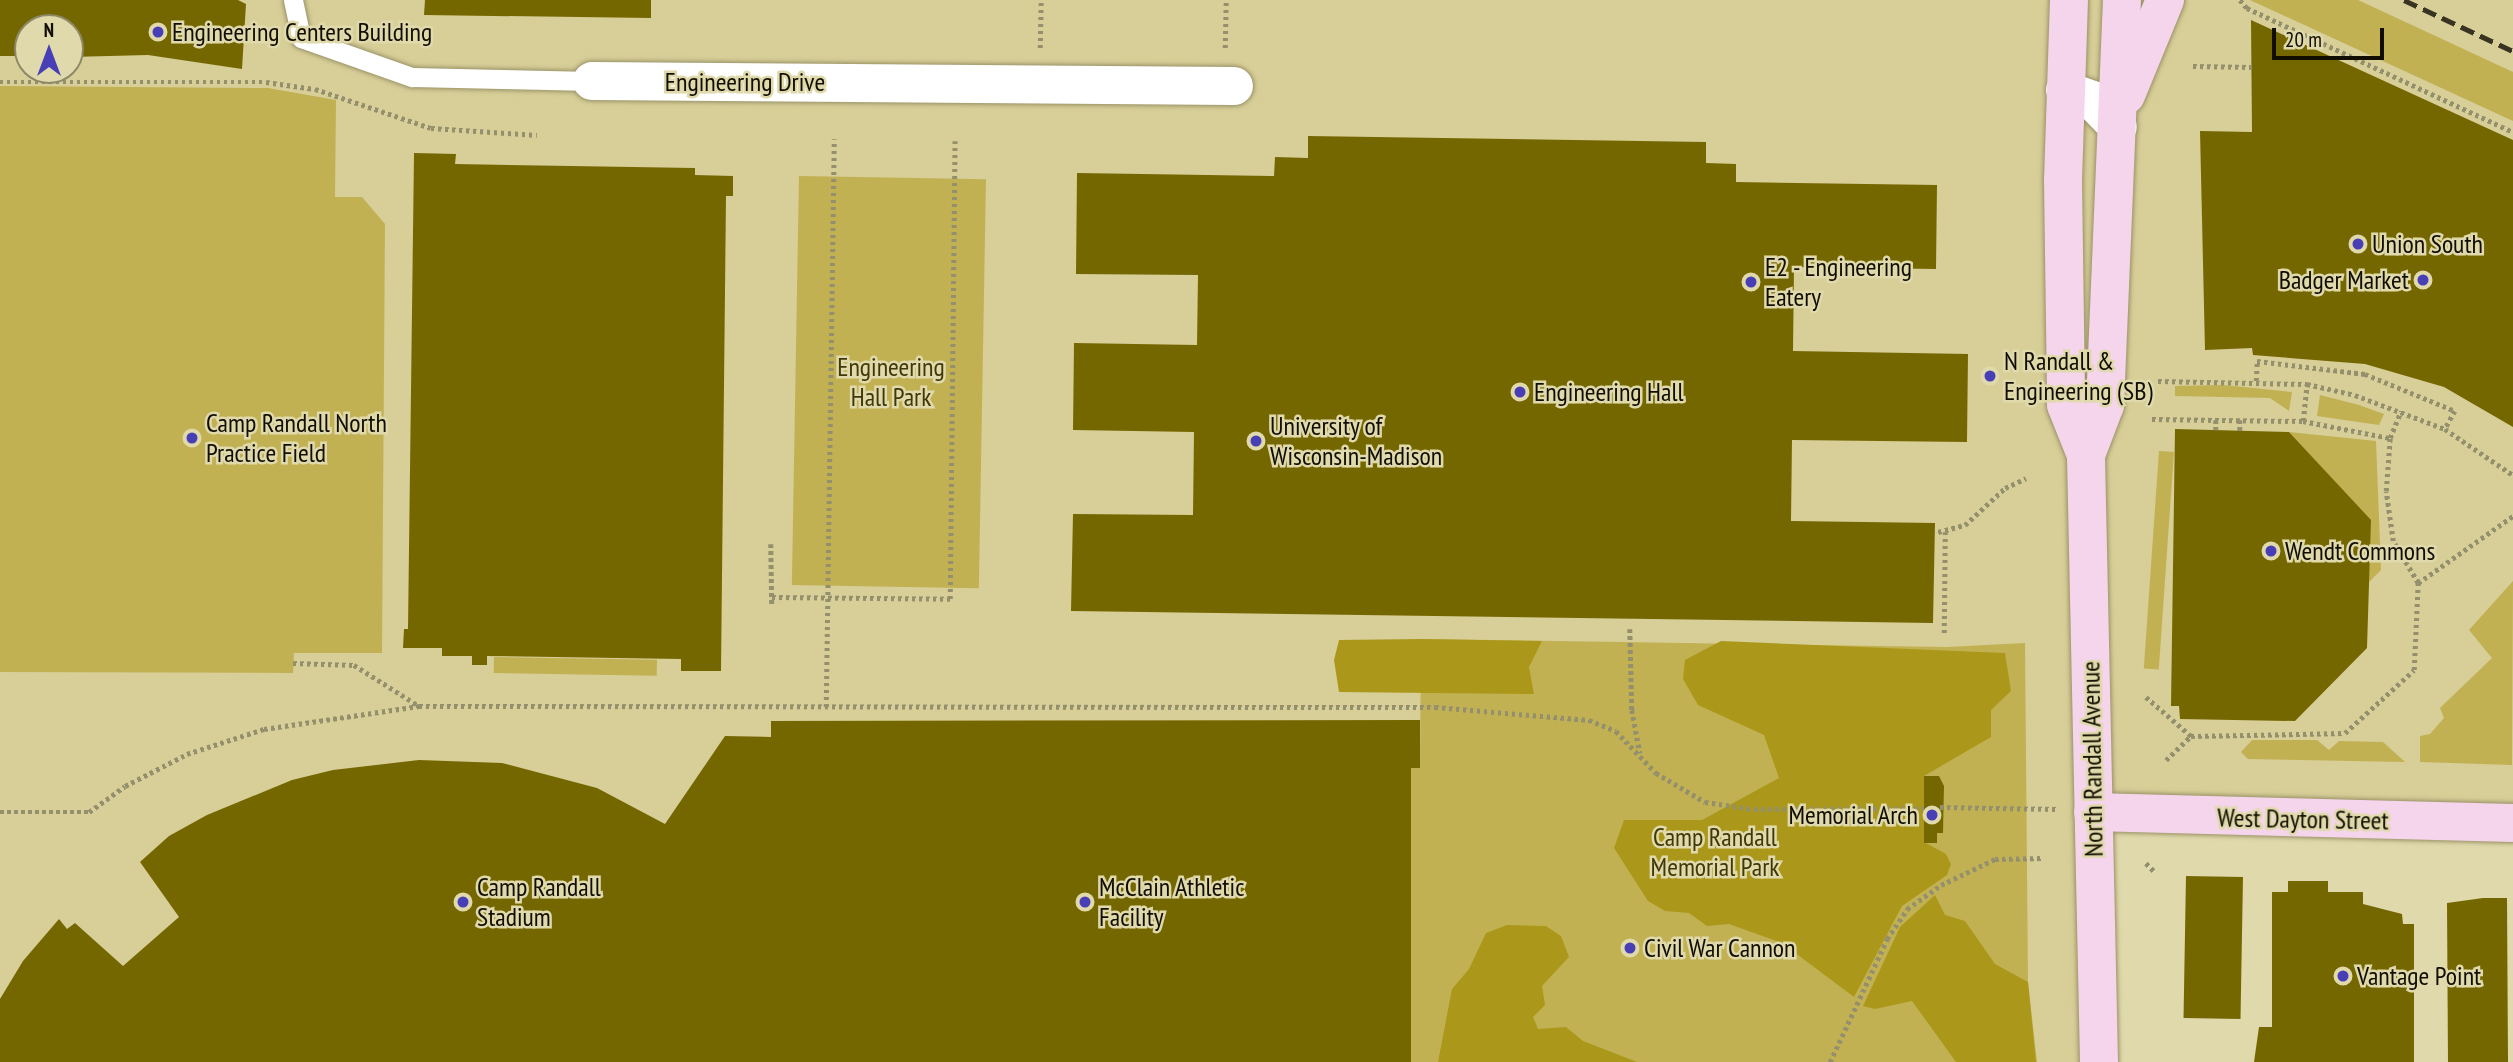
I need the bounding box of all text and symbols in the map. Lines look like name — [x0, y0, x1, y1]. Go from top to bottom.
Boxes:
north arrow — [14, 14, 84, 84]
scale bar — [2275, 14, 2387, 58]
place label: Engineering Centers Building — [172, 16, 432, 48]
text: N — [44, 18, 54, 42]
marker: Engineering Centers Building — [150, 24, 166, 40]
text: 20 m — [2285, 26, 2322, 53]
street label: Engineering Drive — [665, 66, 825, 98]
place label: Union South — [2372, 228, 2483, 260]
marker: Union South — [2350, 236, 2366, 252]
place label: E2 - Engineering Eatery — [1765, 251, 1914, 312]
place label: Badger Market — [2279, 264, 2409, 296]
marker: Badger Market — [2415, 272, 2431, 288]
marker: E2 - Engineering Eatery — [1743, 274, 1759, 290]
place label: N Randall & Engineering (SB) — [2004, 345, 2153, 406]
park label: Engineering Hall Park — [837, 351, 945, 412]
marker: N Randall & Engineering (SB) — [1982, 368, 1998, 384]
place label: Engineering Hall — [1534, 376, 1683, 408]
marker: Engineering Hall — [1512, 384, 1528, 400]
place label: Camp Randall North Practice Field — [206, 407, 387, 468]
place label: University of Wisconsin-Madison — [1270, 410, 1442, 472]
marker: Camp Randall North Practice Field — [184, 430, 200, 446]
marker: University of Wisconsin-Madison — [1248, 433, 1264, 449]
place label: Wendt Commons — [2285, 535, 2435, 567]
marker: Wendt Commons — [2263, 543, 2279, 559]
street label: North Randall Avenue — [2075, 661, 2109, 857]
place label: Memorial Arch — [1788, 799, 1918, 831]
street label: West Dayton Street — [2217, 802, 2389, 836]
marker: Memorial Arch — [1924, 807, 1940, 823]
park label: Camp Randall Memorial Park — [1651, 821, 1779, 882]
place label: Camp Randall Stadium — [477, 871, 601, 932]
place label: McClain Athletic Facility — [1099, 871, 1245, 932]
marker: Camp Randall Stadium — [455, 894, 471, 910]
marker: McClain Athletic Facility — [1077, 894, 1093, 910]
place label: Civil War Cannon — [1644, 932, 1796, 964]
marker: Civil War Cannon — [1622, 940, 1638, 956]
place label: Vantage Point — [2357, 960, 2481, 992]
marker: Vantage Point — [2335, 968, 2351, 984]

